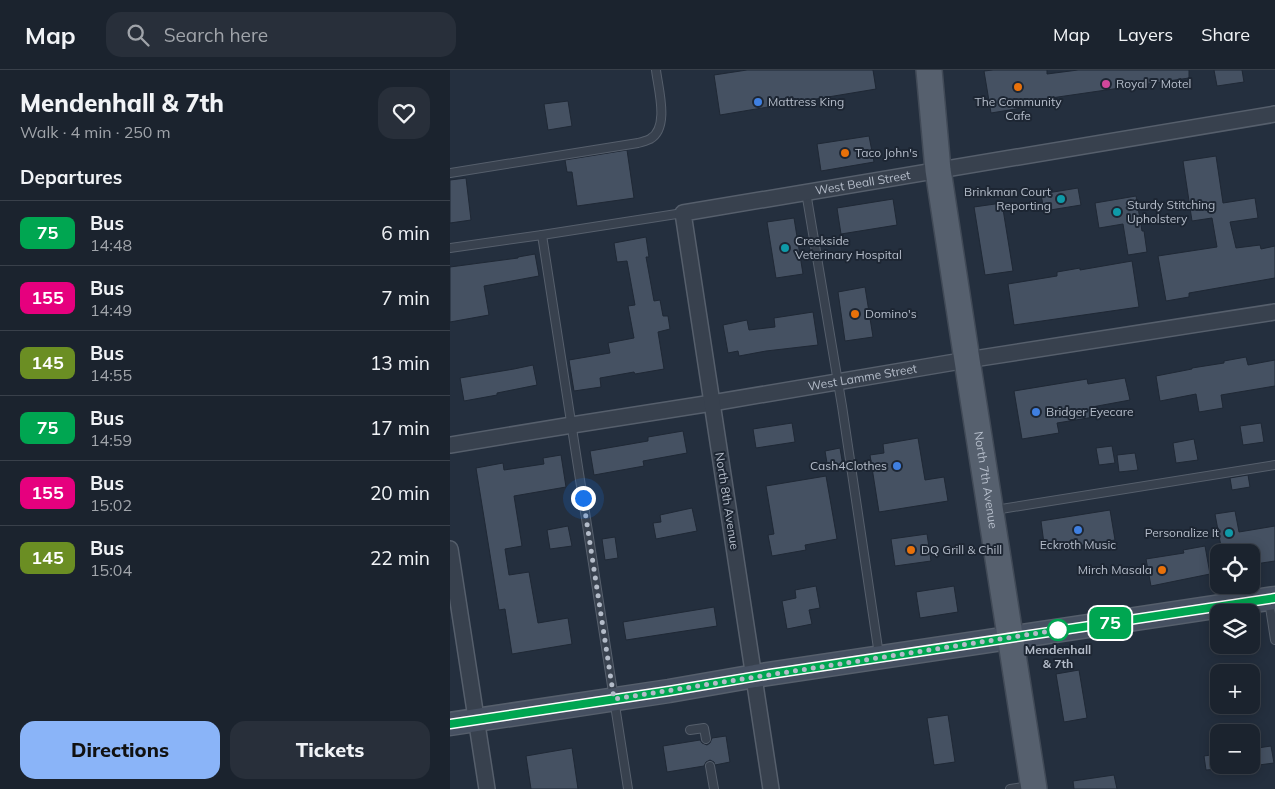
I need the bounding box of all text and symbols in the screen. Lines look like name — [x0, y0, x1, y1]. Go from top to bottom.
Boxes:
search box — [106, 12, 456, 57]
text: Map — [25, 20, 76, 50]
icon: search — [124, 21, 152, 49]
text: Search here — [164, 23, 268, 47]
text: Map — [1053, 23, 1090, 46]
text: Layers — [1118, 23, 1173, 46]
text: Share — [1201, 23, 1250, 46]
place label: Royal 7 Motel — [1116, 76, 1191, 91]
marker: Royal 7 Motel — [1100, 78, 1112, 90]
marker: The Community Cafe — [1012, 81, 1024, 93]
button: heart — [378, 87, 430, 139]
text: Mendenhall & 7th — [20, 88, 224, 118]
place label: Mattress King — [768, 94, 844, 109]
place label: The Community Cafe — [974, 94, 1062, 123]
marker: Mattress King — [752, 96, 764, 108]
text: Walk · 4 min · 250 m — [20, 122, 171, 142]
place label: Taco John's — [855, 145, 918, 160]
marker: Taco John's — [839, 147, 851, 159]
text: Departures — [20, 165, 122, 189]
street label: West Beall Street — [814, 167, 912, 198]
place label: Brinkman Court Reporting — [964, 184, 1051, 213]
marker: Brinkman Court Reporting — [1055, 193, 1067, 205]
place label: Sturdy Stitching Upholstery — [1127, 197, 1215, 226]
marker: Sturdy Stitching Upholstery — [1111, 206, 1123, 218]
text: Bus — [90, 211, 124, 235]
text: 75 — [37, 221, 58, 244]
text: 6 min — [381, 221, 430, 245]
place label: Creekside Veterinary Hospital — [795, 233, 902, 262]
text: 14:48 — [90, 235, 132, 255]
marker: Creekside Veterinary Hospital — [779, 242, 791, 254]
text: Bus — [90, 276, 124, 300]
text: 155 — [31, 286, 64, 309]
text: 7 min — [381, 286, 430, 310]
text: 14:49 — [90, 300, 132, 320]
place label: Domino's — [865, 306, 917, 321]
marker: Domino's — [849, 308, 861, 320]
text: Bus — [90, 341, 124, 365]
text: 145 — [31, 351, 64, 374]
text: 13 min — [370, 351, 430, 375]
street label: West Lamme Street — [807, 361, 918, 394]
text: 14:55 — [90, 365, 132, 385]
place label: Bridger Eyecare — [1046, 404, 1133, 419]
text: Bus — [90, 406, 124, 430]
marker: Bridger Eyecare — [1030, 406, 1042, 418]
text: 75 — [37, 416, 58, 439]
text: 17 min — [370, 416, 430, 440]
text: 14:59 — [90, 430, 132, 450]
street label: North 7th Avenue — [971, 430, 1001, 530]
street label: North 8th Avenue — [712, 451, 743, 551]
place label: Cash4Clothes — [810, 458, 887, 473]
marker: Cash4Clothes — [891, 460, 903, 472]
text: Bus — [90, 471, 124, 495]
text: 155 — [31, 481, 64, 504]
text: 20 min — [370, 481, 430, 505]
your location — [571, 486, 596, 511]
text: 15:02 — [90, 495, 132, 515]
marker: Eckroth Music — [1072, 524, 1084, 536]
place label: Personalize It — [1145, 525, 1219, 540]
marker: Personalize It — [1223, 527, 1235, 539]
text: Bus — [90, 536, 124, 560]
place label: Eckroth Music — [1040, 537, 1116, 552]
place label: DQ Grill & Chill — [921, 542, 1002, 557]
marker: DQ Grill & Chill — [905, 544, 917, 556]
map controls — [1210, 544, 1260, 774]
button: locate — [1210, 544, 1260, 594]
text: 145 — [31, 546, 64, 569]
text: 22 min — [370, 546, 430, 570]
text: 15:04 — [90, 560, 132, 580]
place label: Mirch Masala — [1078, 562, 1152, 577]
marker: Mirch Masala — [1156, 564, 1168, 576]
button: layers — [1210, 604, 1260, 654]
line badge: 75 — [1088, 607, 1132, 639]
text: 75 — [1099, 611, 1121, 634]
marker: Mendenhall & 7th — [1047, 619, 1069, 641]
place label: Mendenhall & 7th — [1025, 642, 1091, 671]
button: + — [1210, 664, 1260, 714]
button: Directions — [20, 721, 220, 779]
button: Tickets — [230, 721, 430, 779]
button: − — [1210, 724, 1260, 774]

